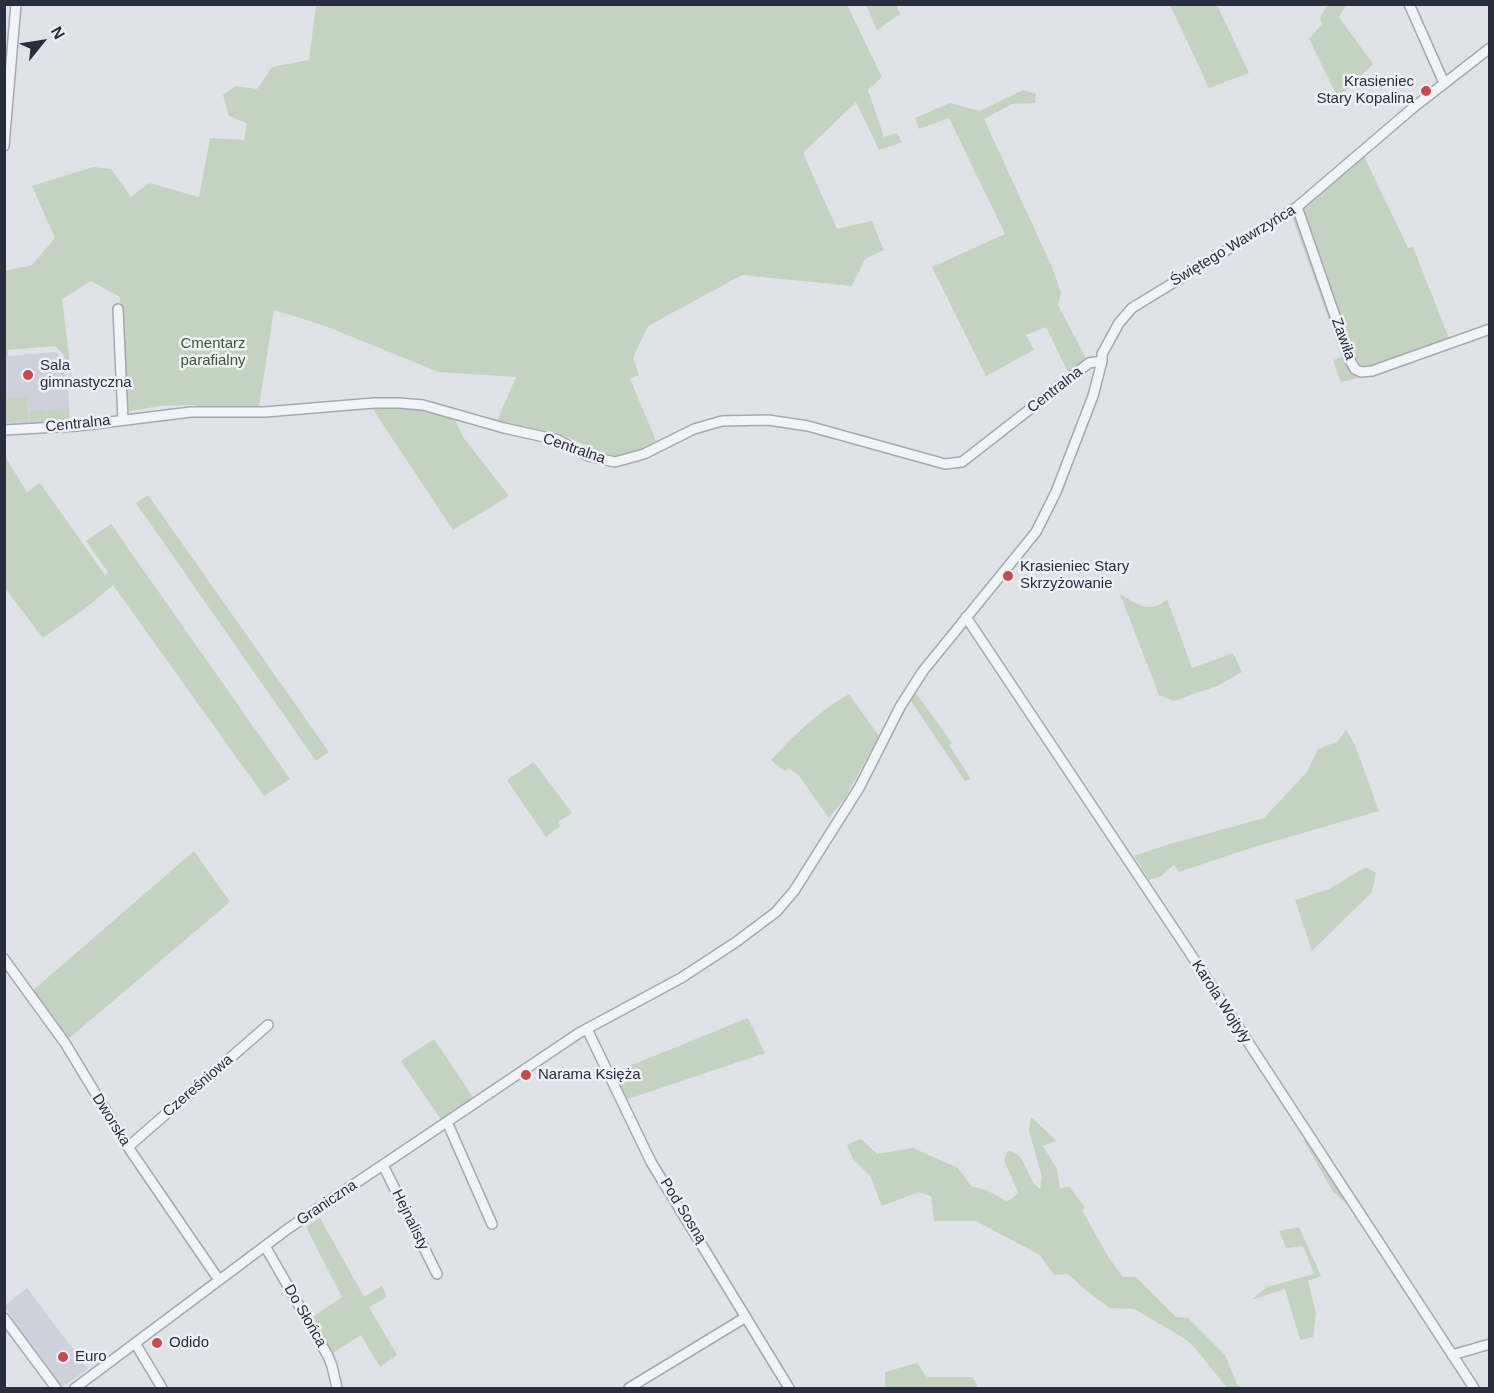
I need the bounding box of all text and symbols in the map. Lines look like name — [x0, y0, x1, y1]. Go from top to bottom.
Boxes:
north arrow — [12, 12, 72, 72]
text: N — [48, 23, 68, 42]
place label: Krasieniec Stary Kopalina — [1316, 73, 1414, 108]
marker: Krasieniec Stary Kopalina — [1419, 84, 1433, 98]
street label: Świętego Wawrzyńca — [1167, 202, 1299, 290]
street label: Zawiła — [1327, 316, 1359, 362]
park label: Cmentarz parafialny — [180, 335, 246, 370]
place label: Sala gimnastyczna — [40, 357, 132, 392]
street label: Centralna — [1024, 363, 1086, 417]
marker: Sala gimnastyczna — [21, 368, 35, 382]
street label: Centralna — [45, 412, 111, 436]
street label: Centralna — [540, 430, 608, 468]
place label: Krasieniec Stary Skrzyżowanie — [1020, 558, 1129, 593]
marker: Krasieniec Stary Skrzyżowanie — [1001, 569, 1015, 583]
street label: Karola Wojtyły — [1187, 957, 1255, 1047]
street label: Czereśniowa — [159, 1051, 237, 1121]
place label: Narama Księża — [538, 1066, 641, 1084]
marker: Narama Księża — [519, 1068, 533, 1082]
street label: Dworska — [88, 1090, 134, 1150]
street label: Pod Sosną — [656, 1175, 710, 1247]
street label: Graniczna — [294, 1176, 360, 1230]
street label: Hejnalisty — [388, 1187, 432, 1253]
street label: Do Słońca — [280, 1282, 330, 1350]
place label: Odido — [169, 1334, 209, 1352]
marker: Odido — [150, 1336, 164, 1350]
place label: Euro — [75, 1348, 107, 1366]
marker: Euro — [56, 1350, 70, 1364]

